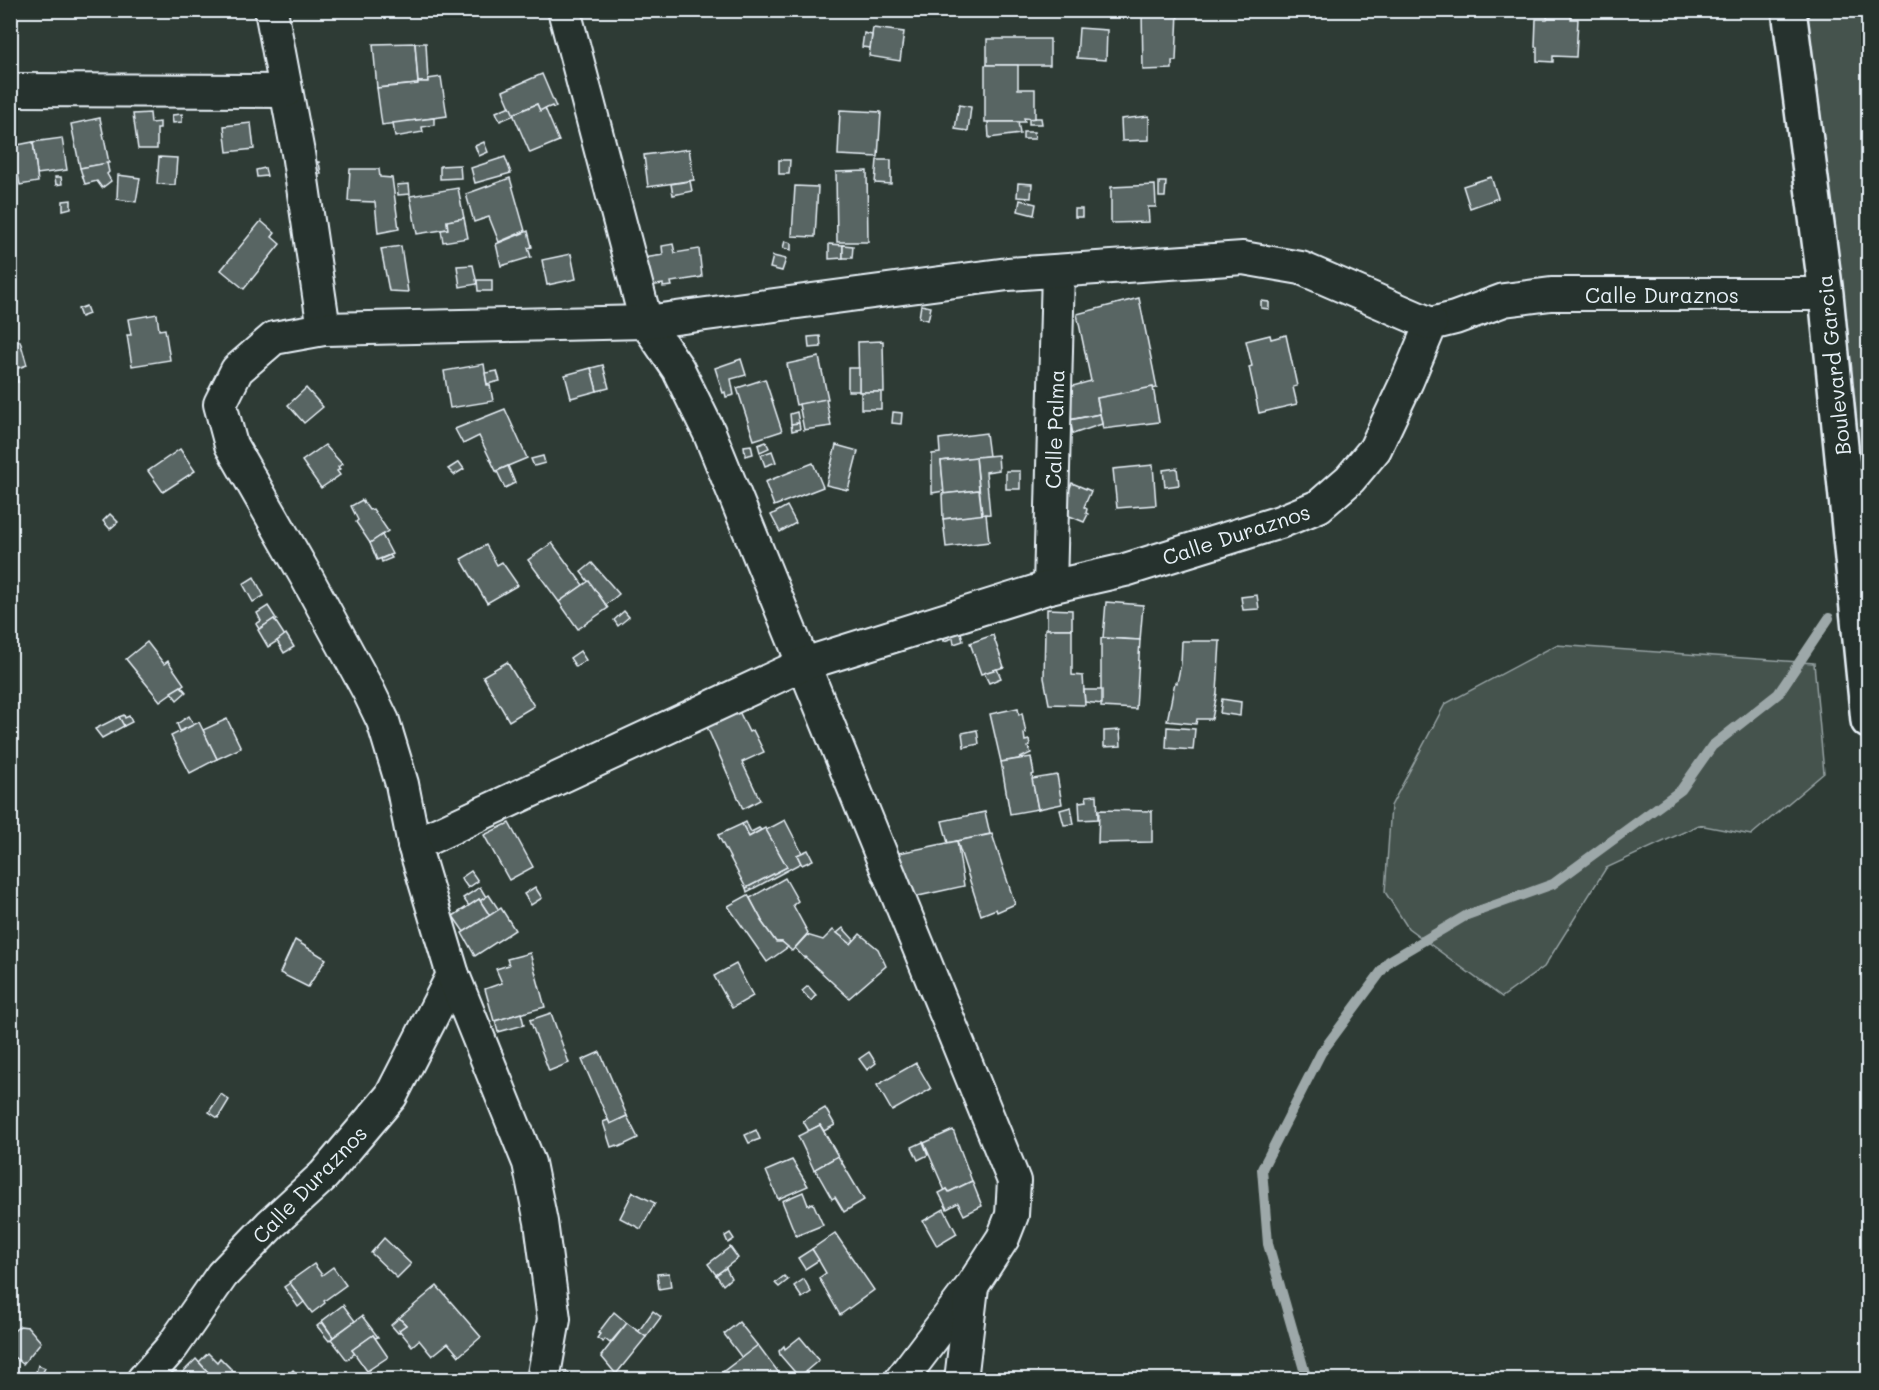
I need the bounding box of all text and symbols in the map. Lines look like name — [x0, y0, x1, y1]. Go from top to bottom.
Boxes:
street label: Boulevard Garcia — [1810, 274, 1856, 456]
street label: Calle Duraznos — [1585, 281, 1739, 308]
street label: Calle Palma — [1038, 369, 1070, 489]
street label: Calle Duraznos — [1159, 497, 1313, 571]
street label: Calle Duraznos — [246, 1119, 372, 1249]

